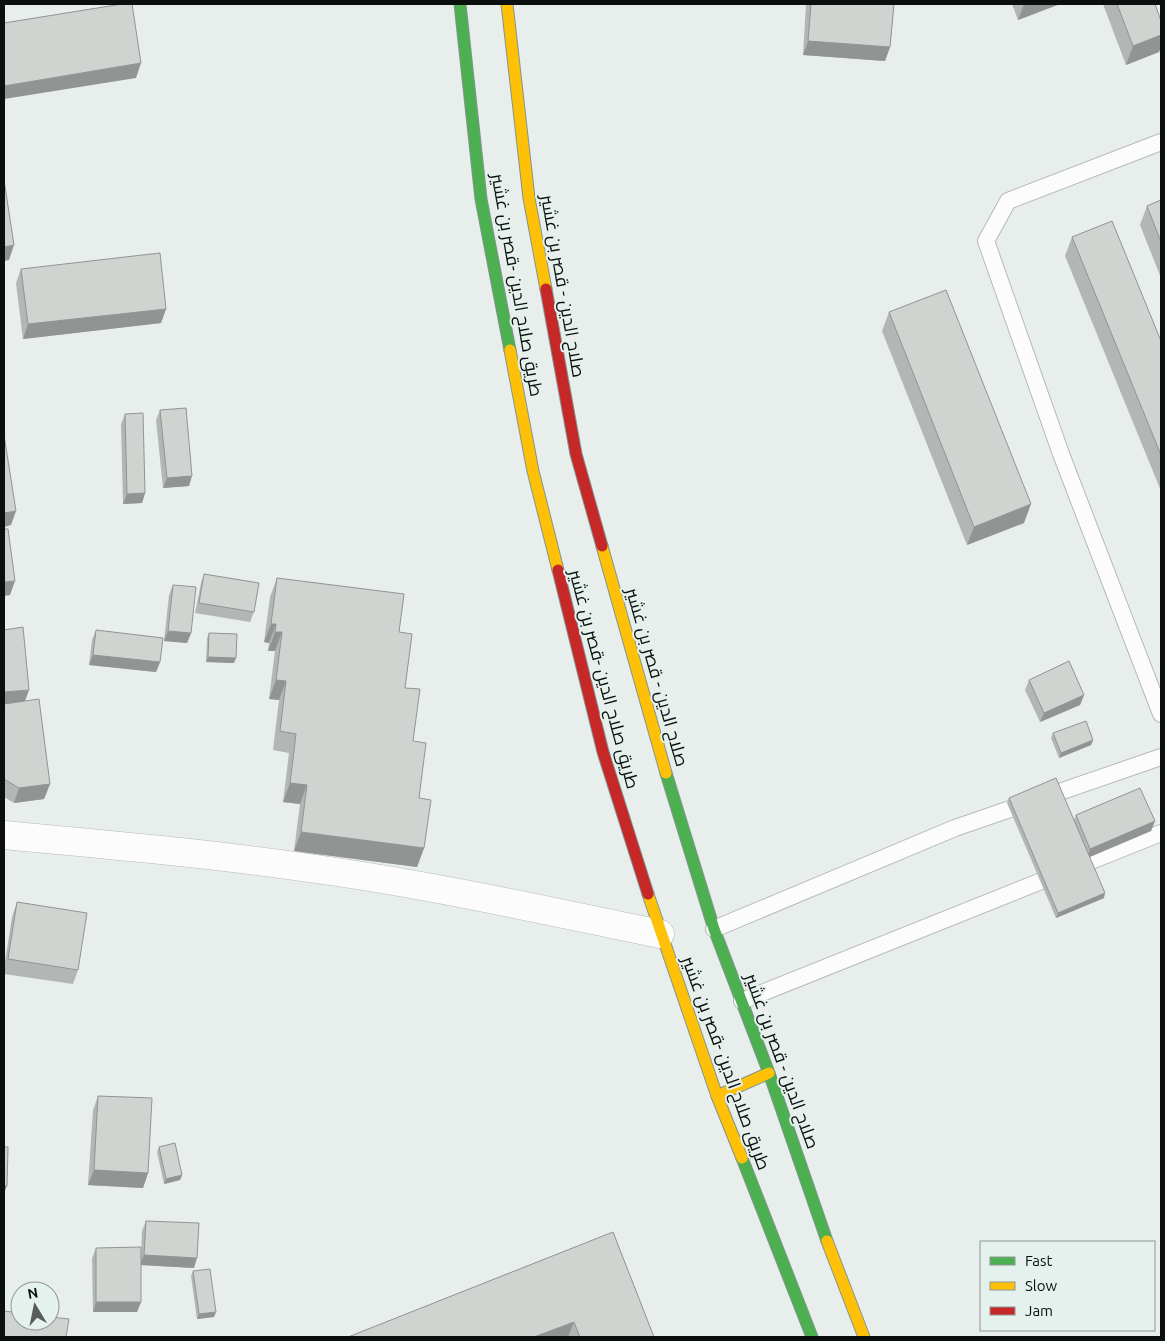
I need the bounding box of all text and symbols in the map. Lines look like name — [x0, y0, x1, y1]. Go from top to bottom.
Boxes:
street label: طريق صلاح الدين -قصر بن غشير — [485, 171, 547, 399]
street label: صلاح الدين - قصر بن غشير — [535, 192, 590, 379]
street label: طريق صلاح الدين -قصر بن غشير — [563, 566, 644, 791]
street label: صلاح الدين - قصر بن غشير — [620, 584, 693, 769]
street label: طريق صلاح الدين -قصر بن غشير — [676, 952, 775, 1173]
street label: صلاح الدين - قصر بن غشير — [739, 969, 824, 1152]
legend — [980, 1241, 1155, 1331]
text: Fast — [1025, 1252, 1053, 1269]
text: Slow — [1025, 1277, 1058, 1294]
north arrow — [10, 1281, 60, 1331]
text: N — [26, 1284, 39, 1302]
text: Jam — [1025, 1302, 1053, 1319]

